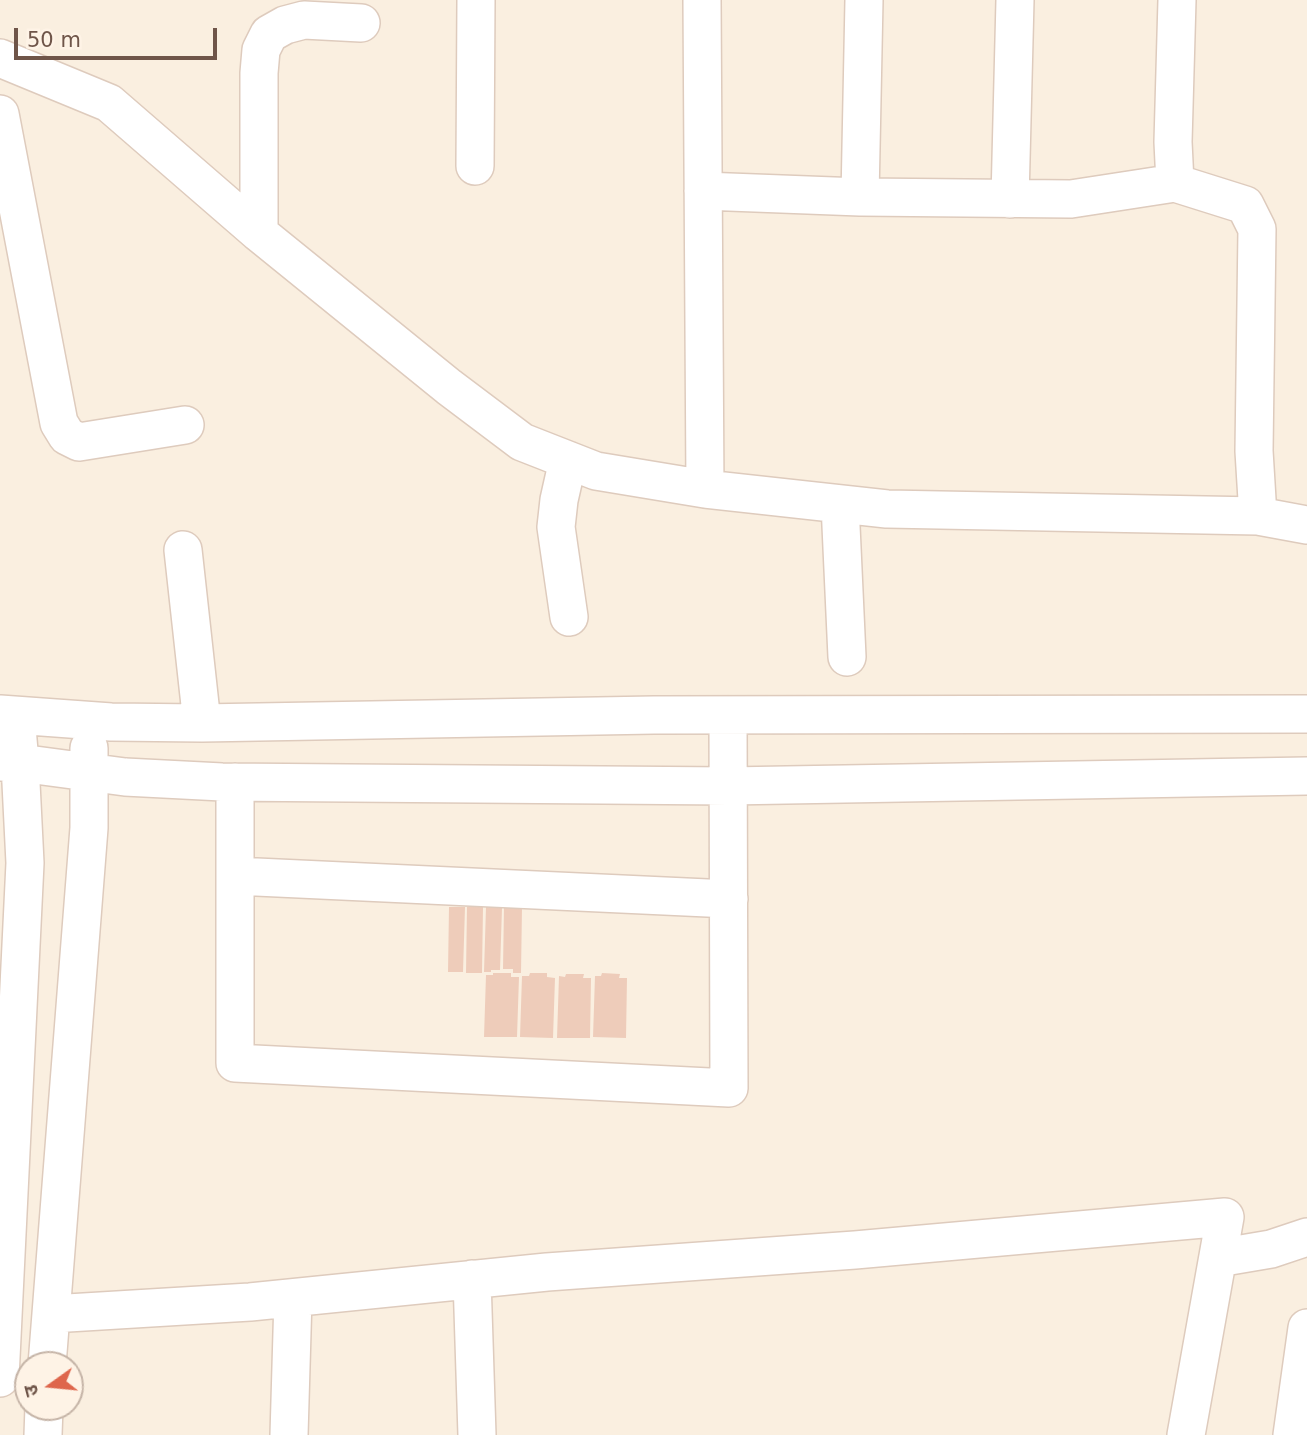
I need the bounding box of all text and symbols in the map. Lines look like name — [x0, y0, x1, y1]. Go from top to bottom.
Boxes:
scale bar — [18, 14, 220, 58]
text: 50 m — [27, 28, 81, 52]
north arrow — [14, 1351, 84, 1421]
text: उ — [19, 1383, 43, 1399]

